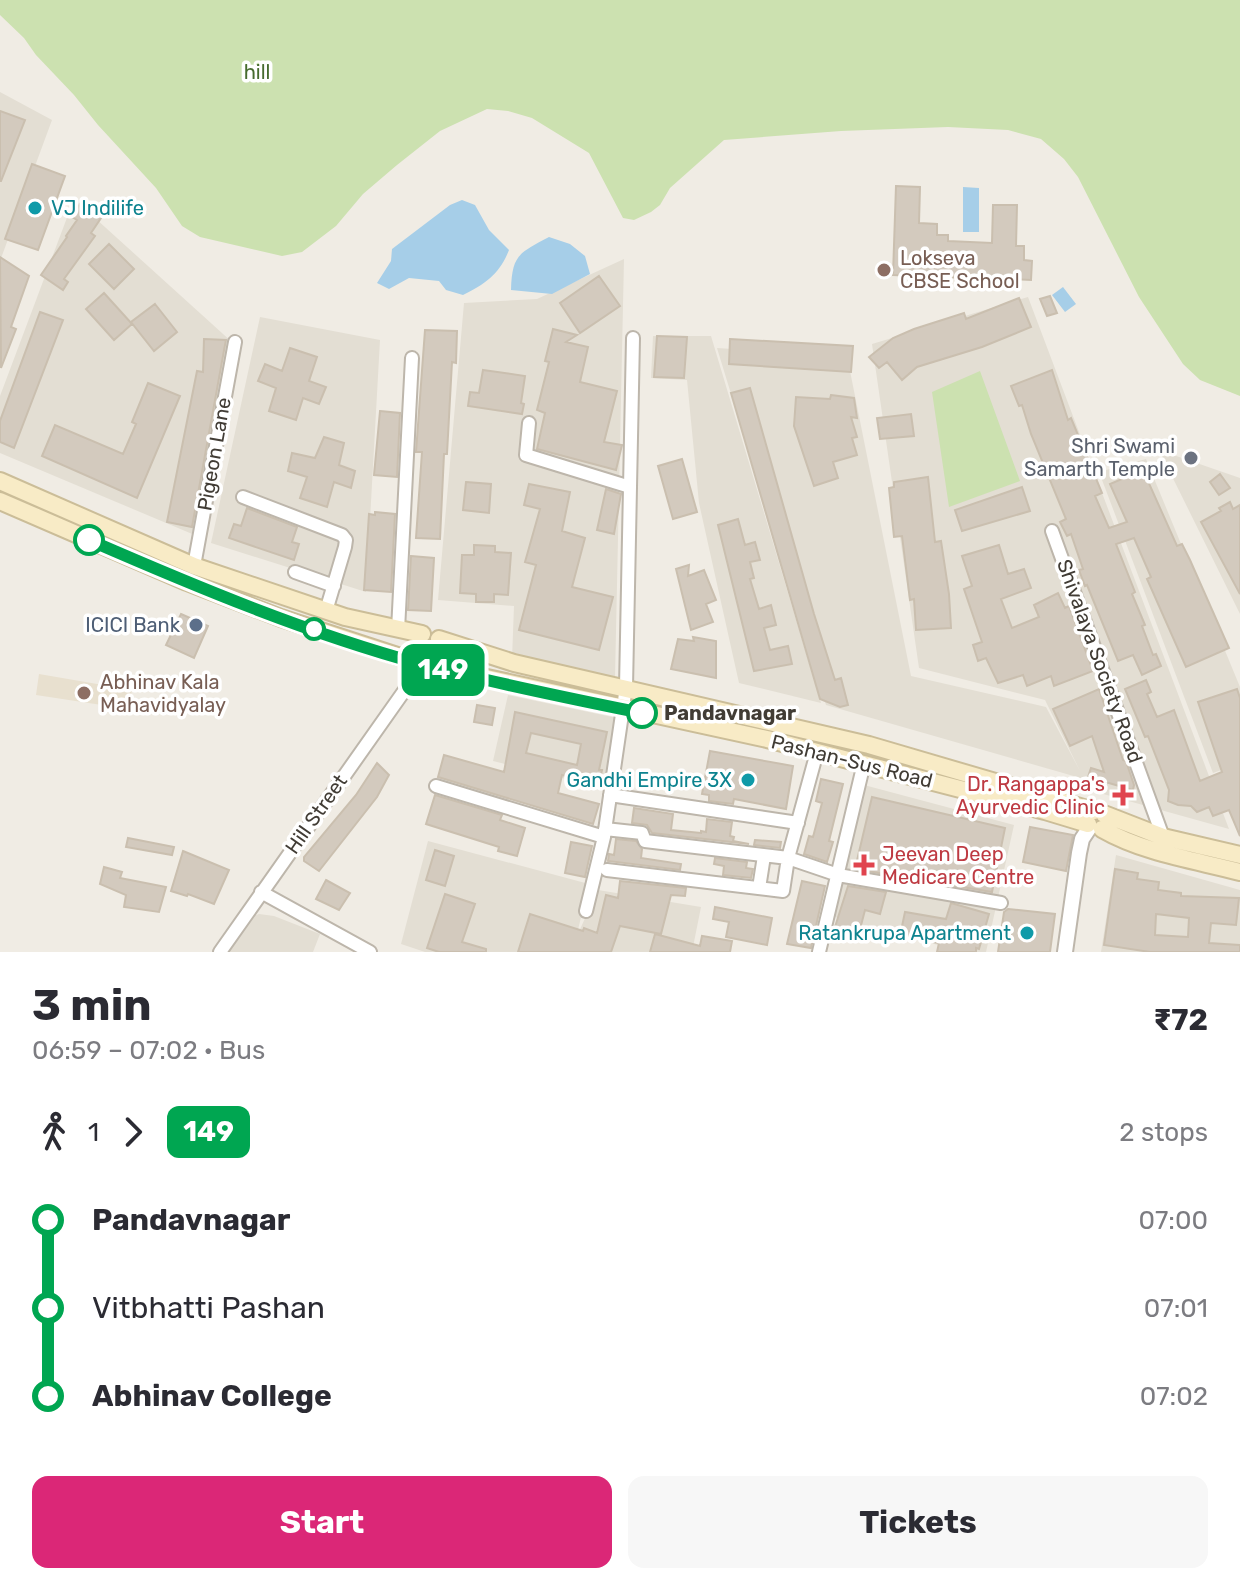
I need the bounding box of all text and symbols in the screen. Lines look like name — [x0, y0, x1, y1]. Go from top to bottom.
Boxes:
park label: hill — [244, 60, 270, 84]
place label: VJ Indilife — [51, 196, 144, 220]
marker: VJ Indilife — [26, 199, 44, 217]
place label: Lokseva CBSE School — [900, 246, 1020, 293]
marker: Lokseva CBSE School — [875, 261, 893, 279]
street label: Pigeon Lane — [192, 395, 236, 513]
place label: Shri Swami Samarth Temple — [1024, 434, 1175, 481]
marker: Shri Swami Samarth Temple — [1182, 449, 1200, 467]
unlabelled marker — [74, 525, 104, 555]
street label: Shivalaya Society Road — [1052, 556, 1148, 766]
place label: ICICI Bank — [85, 613, 181, 637]
marker: ICICI Bank — [187, 616, 205, 634]
unlabelled marker — [303, 618, 325, 640]
line badge: 149 — [397, 644, 489, 696]
text: 149 — [418, 653, 468, 686]
place label: Abhinav Kala Mahavidyalay — [100, 670, 226, 717]
marker: Abhinav Kala Mahavidyalay — [75, 684, 93, 702]
marker: Pandavnagar — [627, 698, 657, 728]
place label: Pandavnagar — [664, 701, 796, 725]
street label: Pashan-Sus Road — [769, 729, 935, 793]
place label: Gandhi Empire 3X — [567, 768, 732, 792]
street label: Hill Street — [280, 769, 352, 858]
marker: Gandhi Empire 3X — [739, 771, 757, 789]
place label: Dr. Rangappa's Ayurvedic Clinic — [956, 772, 1105, 819]
marker: Dr. Rangappa's Ayurvedic Clinic — [1112, 784, 1134, 806]
place label: Jeevan Deep Medicare Centre — [882, 842, 1034, 889]
marker: Jeevan Deep Medicare Centre — [853, 854, 875, 876]
place label: Ratankrupa Apartment — [798, 921, 1011, 945]
marker: Ratankrupa Apartment — [1018, 924, 1036, 942]
text: 3 min — [32, 979, 152, 1031]
text: ₹72 — [1153, 1002, 1208, 1038]
text: 06:59 – 07:02 · Bus — [32, 1035, 265, 1066]
icon: walk — [32, 1110, 76, 1154]
icon: forward — [111, 1110, 155, 1154]
text: 149 — [183, 1115, 234, 1148]
text: 1 — [88, 1117, 99, 1148]
text: 2 stops — [1119, 1117, 1208, 1148]
text: Pandavnagar — [92, 1202, 290, 1238]
text: 07:00 — [1138, 1205, 1208, 1236]
text: Vitbhatti Pashan — [92, 1290, 325, 1326]
text: 07:01 — [1144, 1293, 1208, 1324]
text: Abhinav College — [92, 1378, 332, 1414]
text: 07:02 — [1140, 1381, 1208, 1412]
button: Start — [32, 1476, 612, 1568]
button: Tickets — [628, 1476, 1208, 1568]

